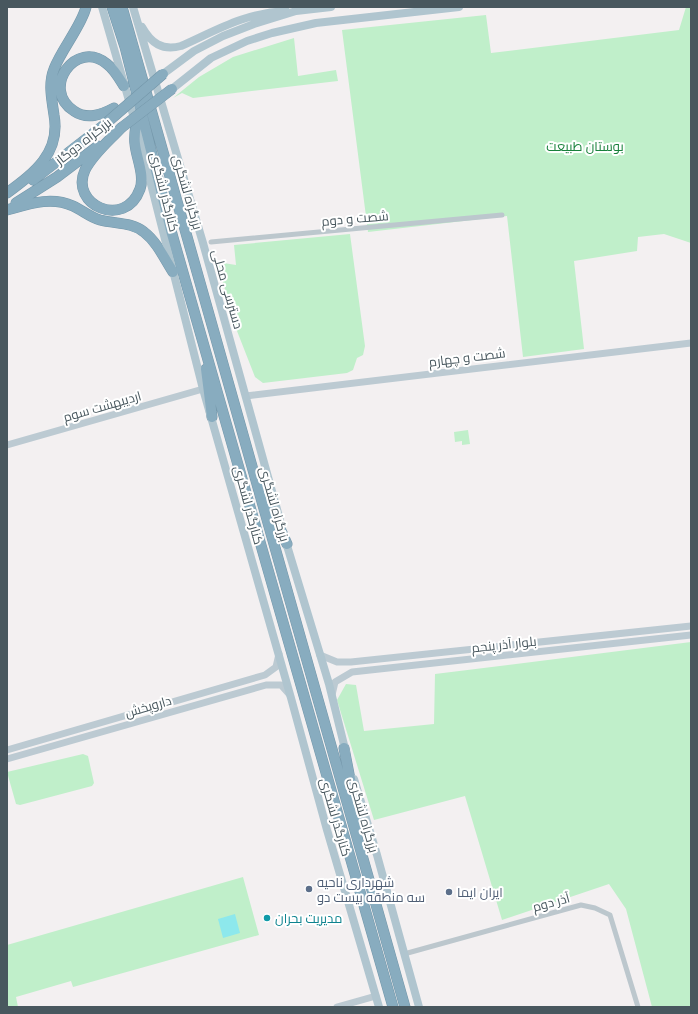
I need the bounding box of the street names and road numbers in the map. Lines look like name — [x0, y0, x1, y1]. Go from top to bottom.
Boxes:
street label: بزرگراه دوگاز — [51, 115, 114, 169]
street label: کنارگذر لشگری — [147, 151, 182, 233]
street label: بزرگراه لشگری — [170, 153, 205, 231]
street label: شصت و دوم — [321, 208, 389, 231]
street label: دسترسی محلی — [209, 248, 246, 331]
street label: شصت و چهارم — [428, 345, 507, 372]
street label: اردیبهشت سوم — [61, 388, 143, 427]
street label: کنارگذر لشگری — [231, 464, 266, 546]
street label: بزرگراه لشگری — [257, 465, 292, 543]
street label: بلوار آذر پنجم — [471, 634, 537, 657]
street label: داروپخش — [123, 693, 174, 722]
street label: کنارگذر لشگری — [317, 776, 354, 858]
street label: بزرگراه لشگری — [346, 776, 381, 854]
street label: آذر دوم — [531, 890, 572, 917]

